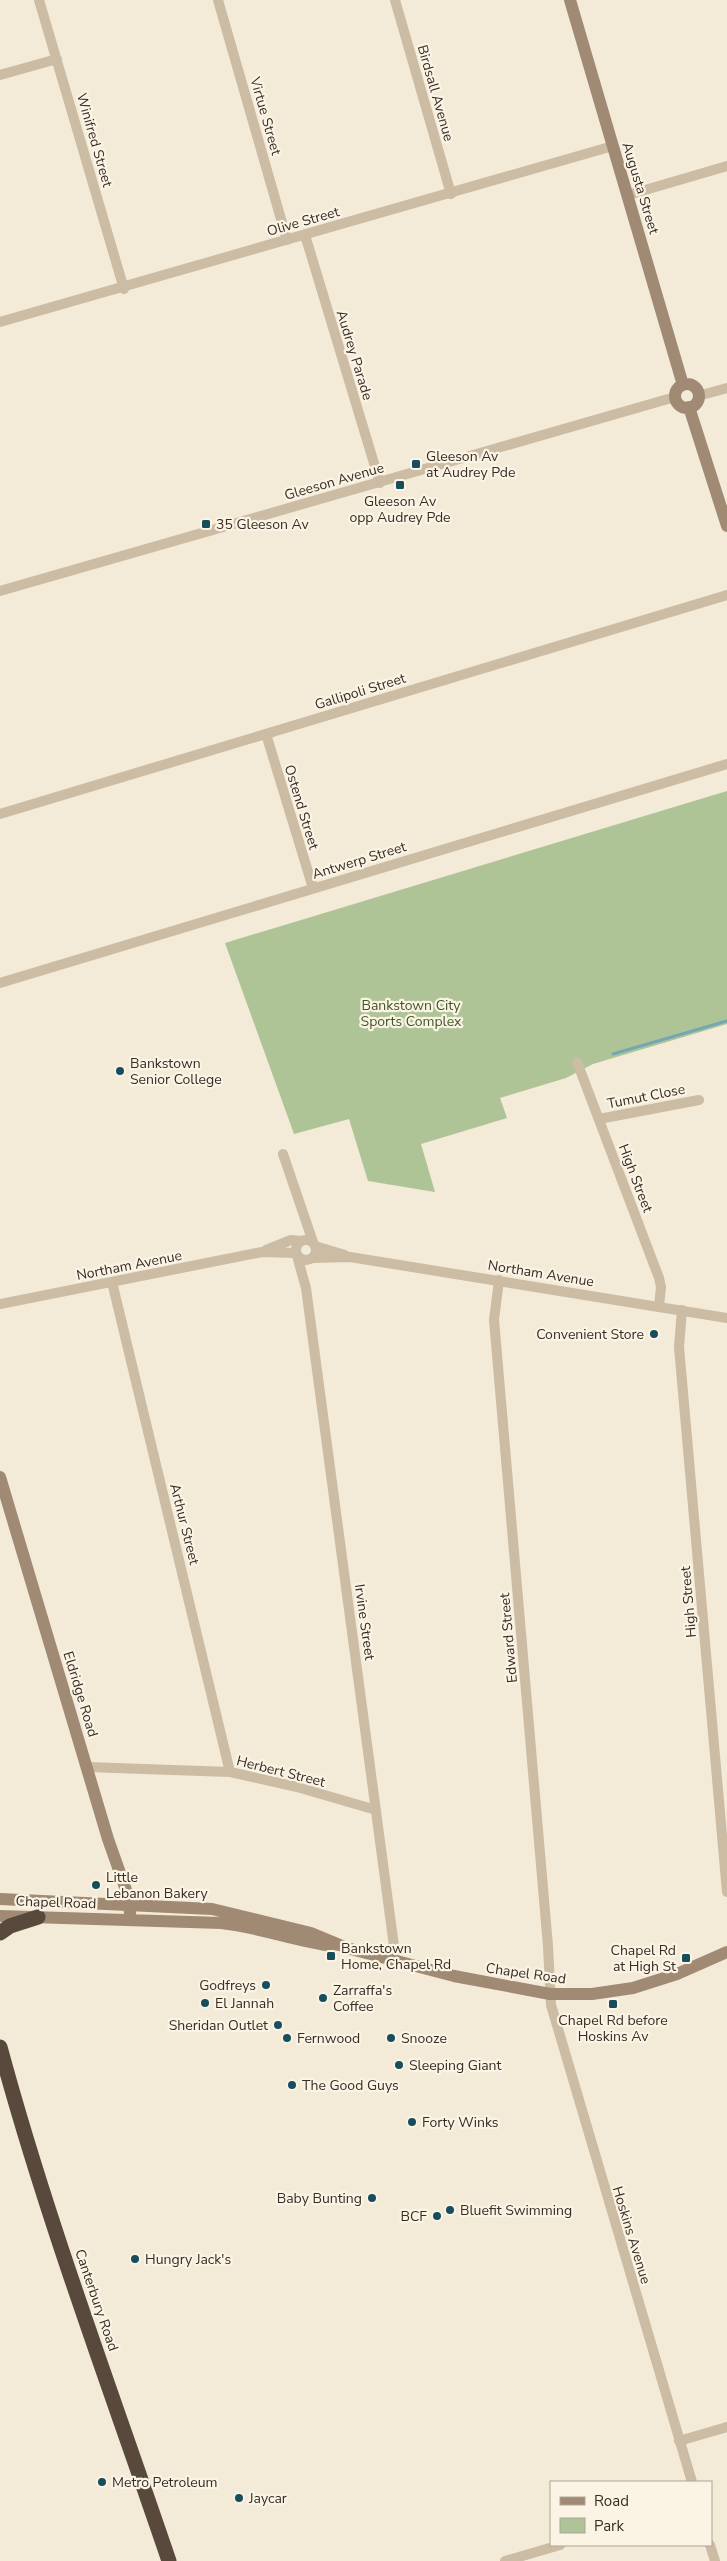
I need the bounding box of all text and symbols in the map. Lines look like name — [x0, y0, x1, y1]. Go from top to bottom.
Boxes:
street label: Birdsall Avenue — [413, 43, 458, 144]
street label: Virtue Street — [245, 74, 286, 157]
street label: Winifred Street — [72, 91, 117, 189]
street label: Augusta Street — [618, 140, 664, 236]
street label: Olive Street — [265, 202, 342, 241]
street label: Audrey Parade — [332, 308, 377, 402]
place label: Gleeson Av at Audrey Pde — [426, 447, 515, 482]
street label: Gleeson Avenue — [282, 458, 386, 505]
marker: Gleeson Av at Audrey Pde — [410, 458, 422, 470]
marker: Gleeson Av opp Audrey Pde — [394, 479, 406, 491]
place label: Gleeson Av opp Audrey Pde — [349, 492, 451, 527]
place label: 35 Gleeson Av — [216, 515, 309, 534]
marker: 35 Gleeson Av — [200, 518, 212, 530]
street label: Gallipoli Street — [312, 669, 408, 714]
street label: Ostend Street — [280, 762, 323, 852]
street label: Antwerp Street — [310, 837, 409, 884]
park label: Bankstown City Sports Complex — [361, 996, 462, 1031]
place label: Bankstown Senior College — [130, 1054, 222, 1089]
marker: Bankstown Senior College — [114, 1065, 126, 1077]
street label: Tumut Close — [605, 1080, 687, 1113]
street label: High Street — [614, 1141, 657, 1215]
street label: Northam Avenue — [75, 1246, 183, 1285]
street label: Northam Avenue — [487, 1256, 595, 1291]
place label: Convenient Store — [536, 1325, 644, 1344]
marker: Convenient Store — [648, 1328, 660, 1340]
street label: Arthur Street — [165, 1482, 204, 1567]
street label: High Street — [676, 1565, 701, 1639]
street label: Irvine Street — [350, 1583, 379, 1661]
street label: Edward Street — [495, 1592, 522, 1684]
street label: Eldridge Road — [58, 1649, 103, 1739]
street label: Herbert Street — [235, 1751, 327, 1792]
place label: Little Lebanon Bakery — [106, 1868, 208, 1903]
marker: Little Lebanon Bakery — [90, 1879, 102, 1891]
street label: Chapel Road — [15, 1892, 97, 1913]
place label: Bankstown Home, Chapel Rd — [341, 1939, 451, 1974]
place label: Chapel Rd at High St — [610, 1941, 676, 1976]
marker: Bankstown Home, Chapel Rd — [325, 1950, 337, 1962]
marker: Chapel Rd at High St — [680, 1952, 692, 1964]
street label: Chapel Road — [485, 1958, 567, 1989]
place label: Godfreys — [199, 1976, 256, 1995]
marker: Godfreys — [260, 1979, 272, 1991]
place label: Zarraffa's Coffee — [333, 1981, 392, 2016]
marker: Zarraffa's Coffee — [317, 1992, 329, 2004]
place label: El Jannah — [215, 1994, 274, 2013]
marker: El Jannah — [199, 1997, 211, 2009]
marker: Chapel Rd before Hoskins Av — [607, 1998, 619, 2010]
place label: Chapel Rd before Hoskins Av — [558, 2011, 668, 2046]
place label: Sheridan Outlet — [169, 2016, 268, 2035]
marker: Sheridan Outlet — [272, 2019, 284, 2031]
place label: Fernwood — [297, 2029, 360, 2048]
place label: Snooze — [401, 2029, 447, 2048]
marker: Fernwood — [281, 2032, 293, 2044]
marker: Snooze — [385, 2032, 397, 2044]
place label: Sleeping Giant — [409, 2056, 502, 2075]
marker: Sleeping Giant — [393, 2059, 405, 2071]
place label: The Good Guys — [302, 2076, 399, 2095]
marker: The Good Guys — [286, 2079, 298, 2091]
place label: Forty Winks — [422, 2113, 499, 2132]
marker: Forty Winks — [406, 2116, 418, 2128]
street label: Hoskins Avenue — [608, 2184, 655, 2286]
place label: Baby Bunting — [277, 2189, 362, 2208]
marker: Baby Bunting — [366, 2192, 378, 2204]
place label: Bluefit Swimming — [460, 2201, 572, 2220]
marker: Bluefit Swimming — [444, 2204, 456, 2216]
place label: BCF — [400, 2207, 427, 2226]
marker: BCF — [431, 2210, 443, 2222]
street label: Canterbury Road — [70, 2247, 123, 2354]
place label: Hungry Jack's — [145, 2250, 231, 2269]
marker: Hungry Jack's — [129, 2253, 141, 2265]
place label: Metro Petroleum — [112, 2473, 218, 2492]
marker: Metro Petroleum — [96, 2476, 108, 2488]
legend — [550, 2481, 712, 2546]
place label: Jaycar — [248, 2489, 287, 2508]
text: Road — [594, 2491, 629, 2511]
marker: Jaycar — [233, 2492, 245, 2504]
text: Park — [594, 2516, 624, 2536]

